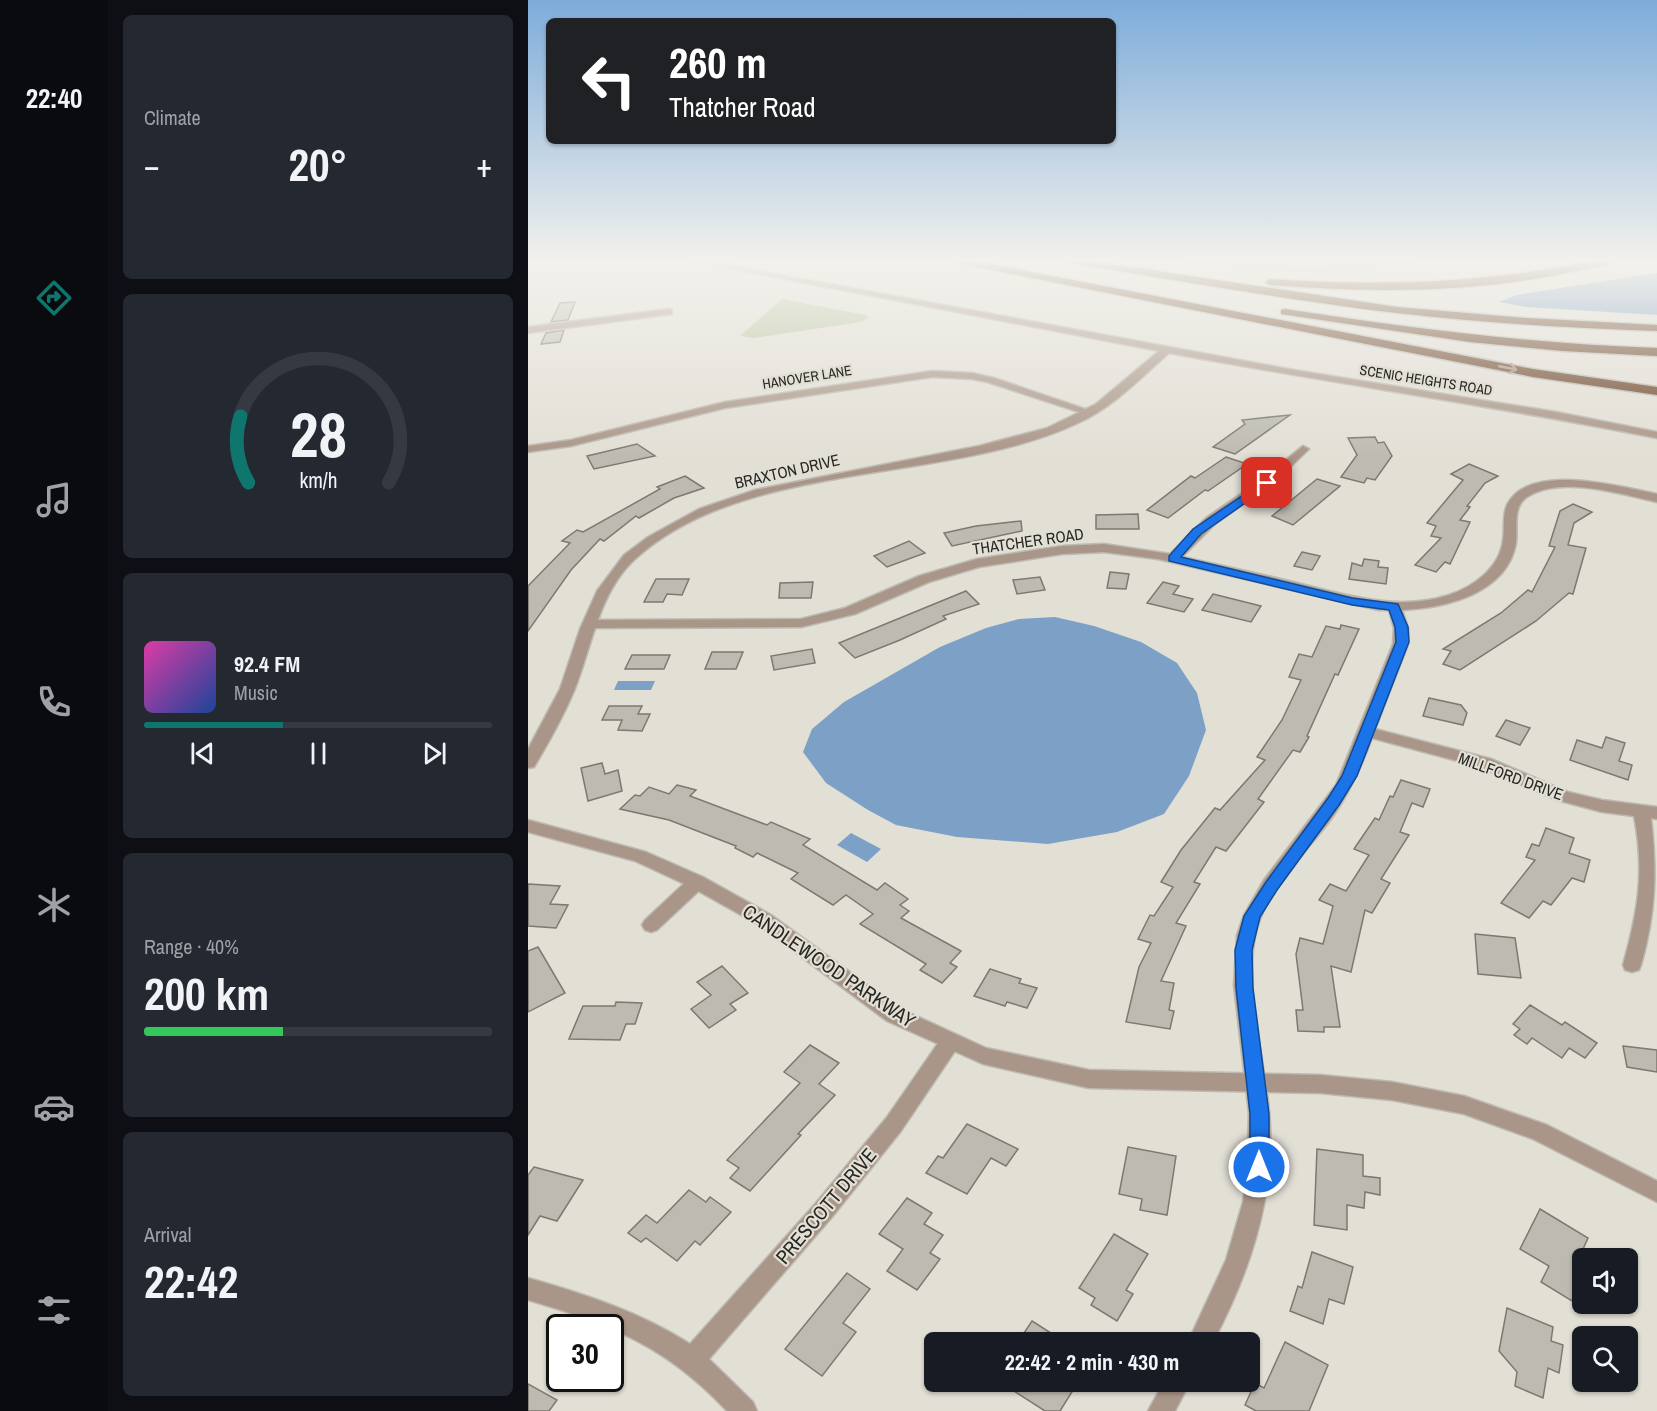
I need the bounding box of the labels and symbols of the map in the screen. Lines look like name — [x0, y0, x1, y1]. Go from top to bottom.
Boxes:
street label: HANOVER LANE — [761, 361, 853, 393]
street label: SCENIC HEIGHTS ROAD — [1358, 361, 1494, 399]
one-way arrow — [1498, 363, 1518, 374]
street label: BRAXTON DRIVE — [732, 448, 842, 494]
pin — [1241, 457, 1292, 508]
street label: THATCHER ROAD — [971, 522, 1085, 560]
street label: MILLFORD DRIVE — [1456, 747, 1566, 805]
street label: CANDLEWOOD PARKWAY — [738, 898, 921, 1034]
position arrow — [1227, 1135, 1291, 1199]
street label: PRESCOTT DRIVE — [769, 1142, 882, 1269]
speed limit sign: 30 — [546, 1314, 624, 1392]

